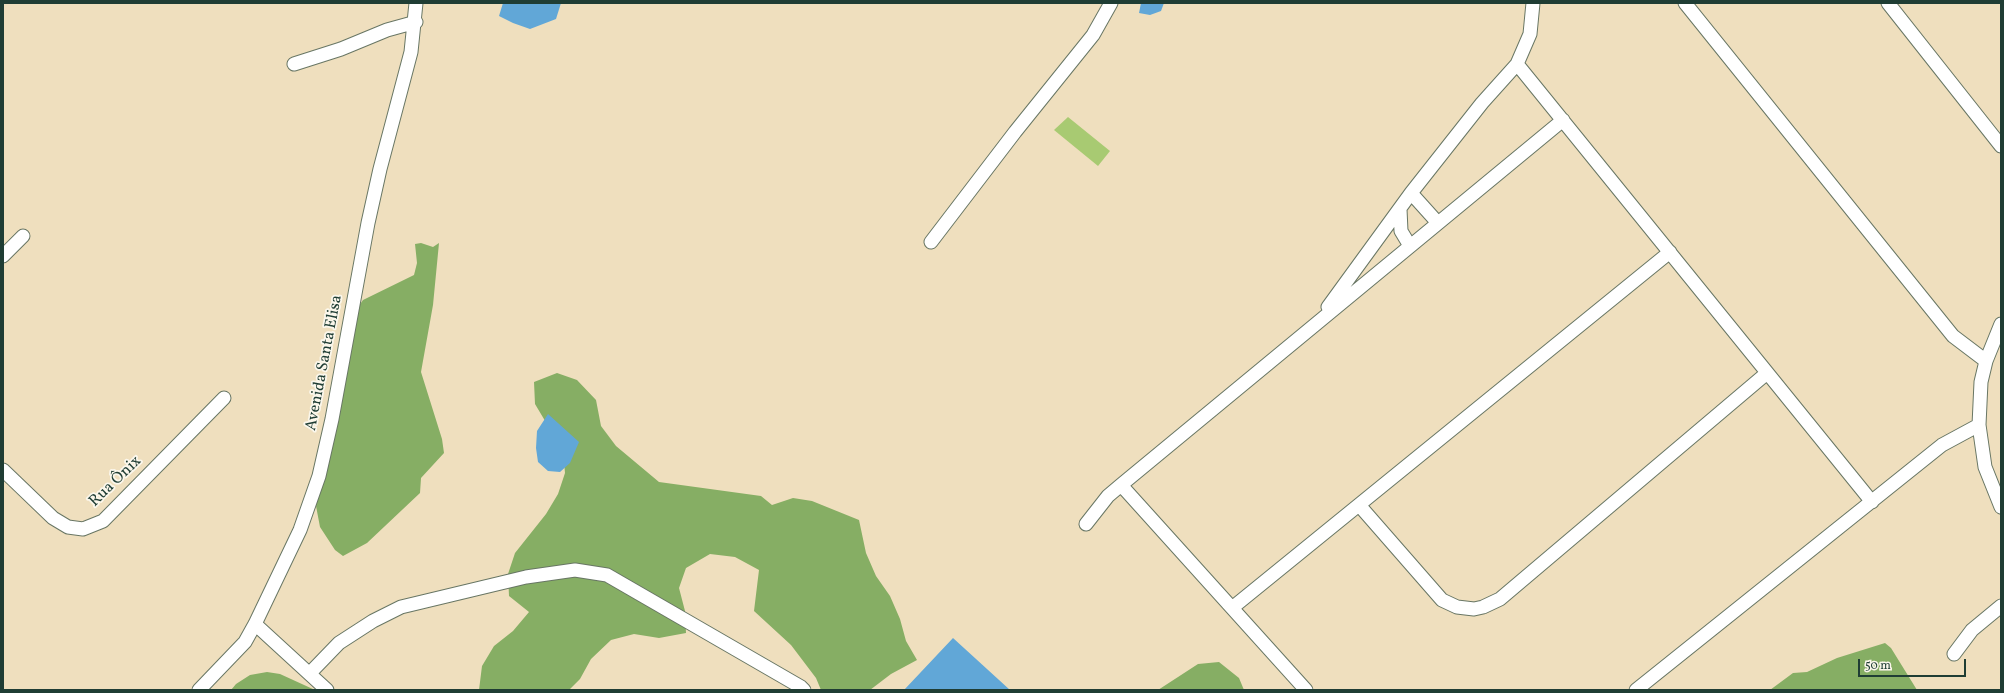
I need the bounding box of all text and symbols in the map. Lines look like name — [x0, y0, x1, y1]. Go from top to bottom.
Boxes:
street label: Avenida Santa Elisa — [302, 293, 348, 433]
street label: Rua Ônix — [86, 452, 146, 512]
scale bar — [1860, 651, 1968, 677]
text: 50 m — [1865, 658, 1891, 674]

